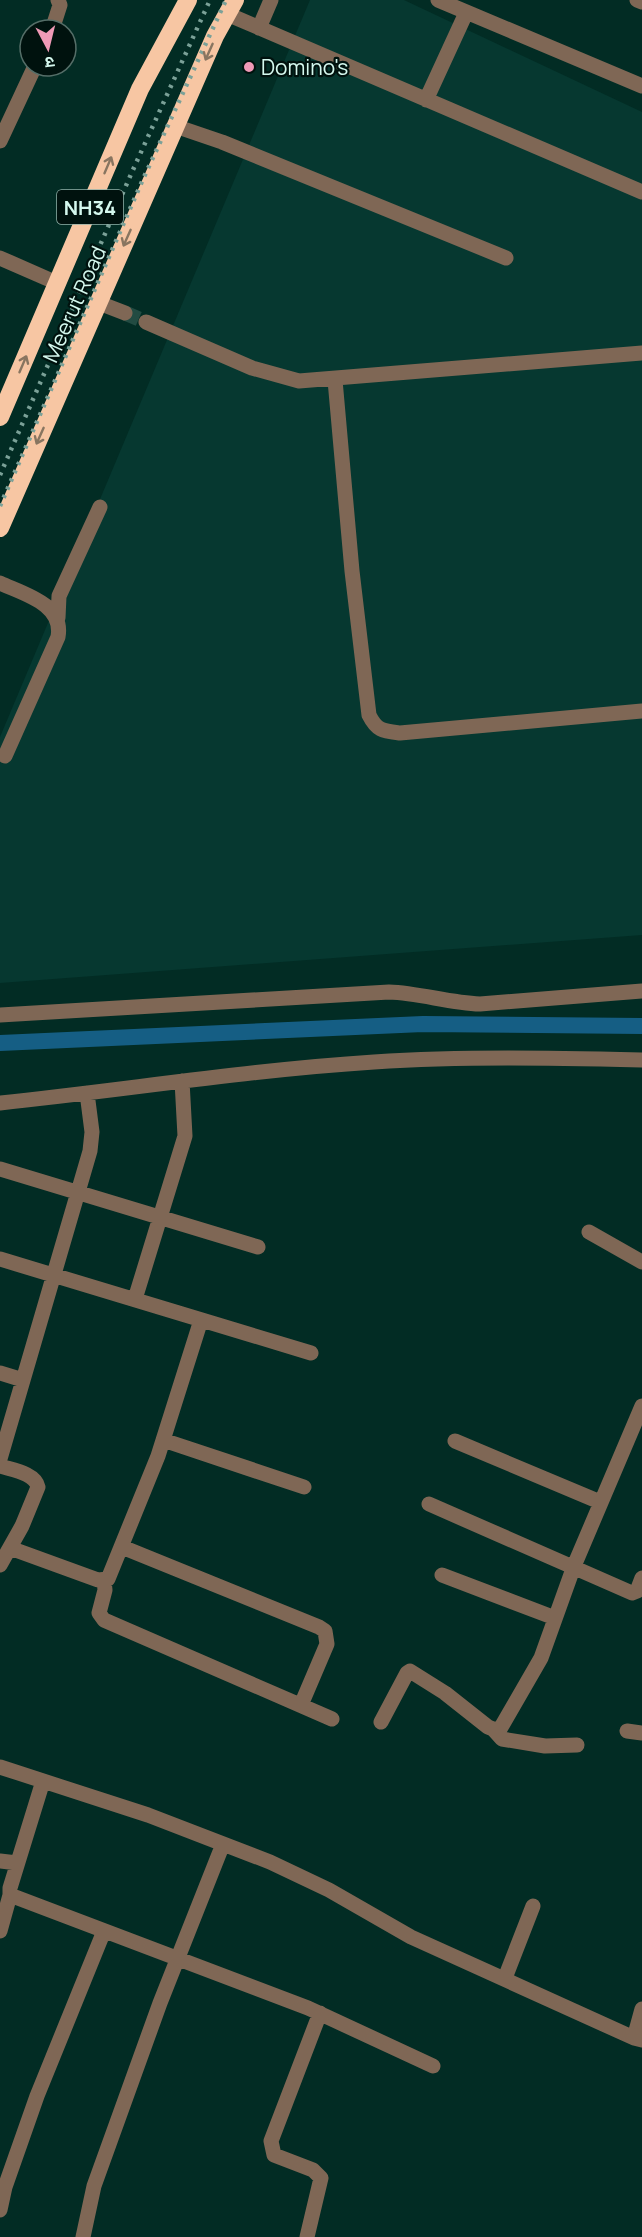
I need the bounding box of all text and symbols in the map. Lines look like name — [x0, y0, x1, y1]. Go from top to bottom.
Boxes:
north arrow — [18, 18, 78, 78]
one-way arrow — [202, 43, 213, 61]
text: उ — [43, 51, 56, 74]
place label: Domino's — [261, 53, 348, 81]
marker: Domino's — [242, 60, 256, 74]
one-way arrow — [103, 156, 114, 174]
road number: NH34 — [57, 190, 123, 224]
one-way arrow — [121, 228, 132, 246]
street label: Meerut Road — [36, 241, 112, 367]
one-way arrow — [18, 355, 29, 373]
one-way arrow — [34, 426, 45, 444]

